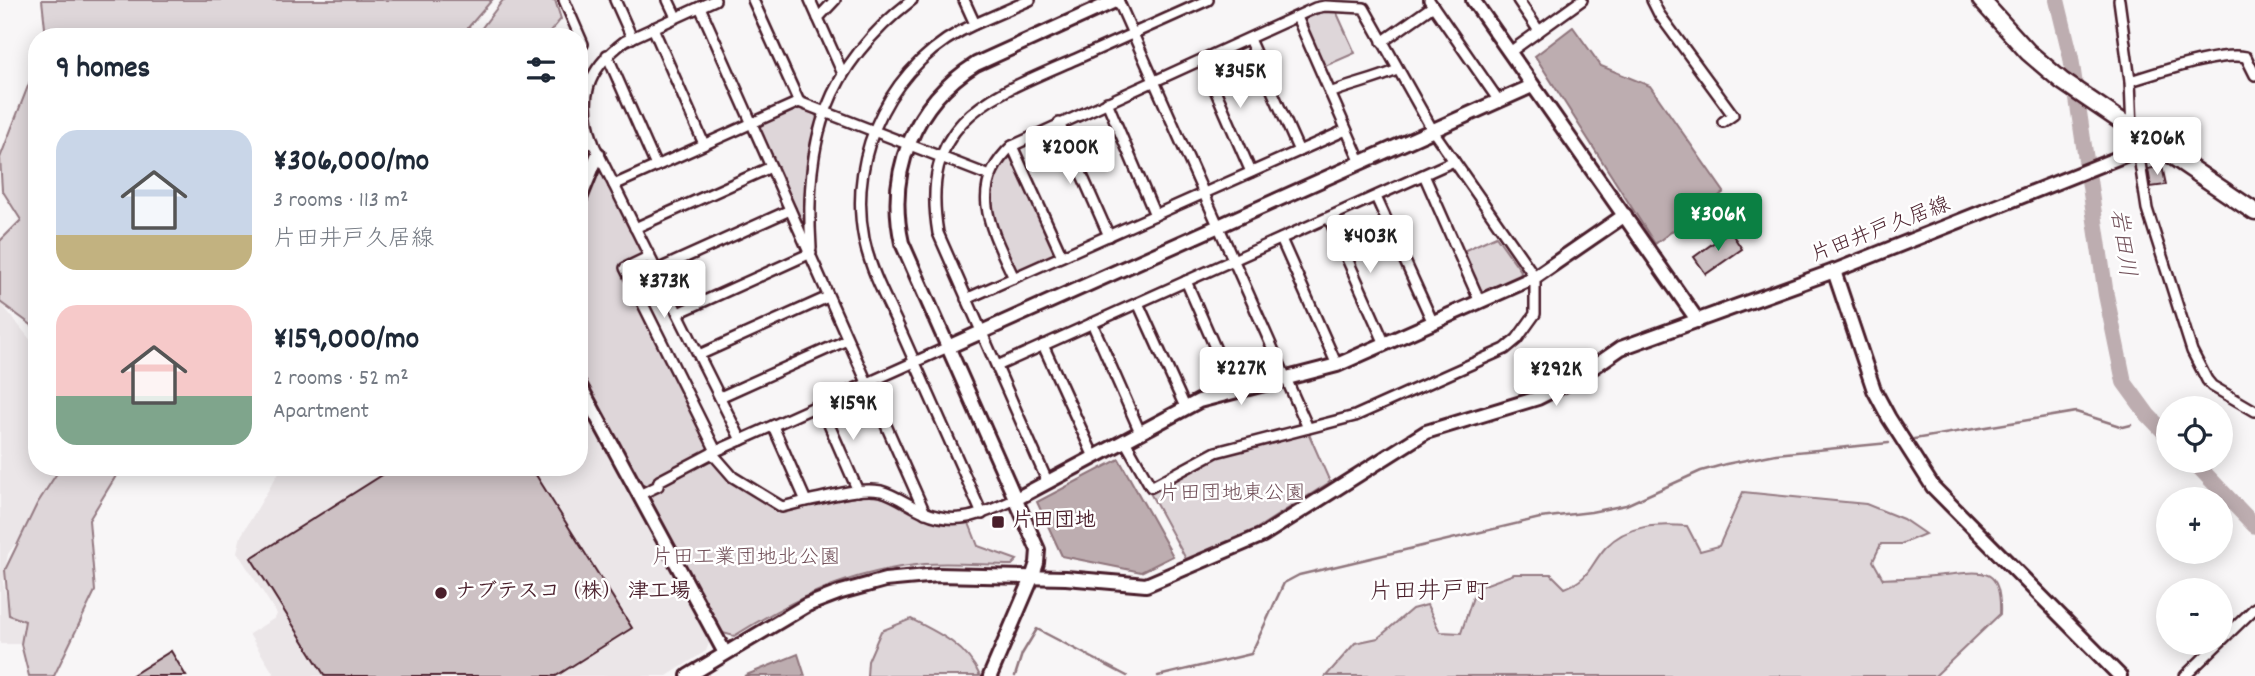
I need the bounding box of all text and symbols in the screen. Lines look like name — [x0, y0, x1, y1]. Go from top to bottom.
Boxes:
text: 9 homes — [56, 49, 150, 92]
pin: ¥345K — [1191, 50, 1289, 110]
icon: filters — [522, 51, 560, 89]
text: ¥345K — [1214, 56, 1266, 89]
pin: ¥206K — [2108, 118, 2206, 177]
text: ¥206K — [2129, 123, 2185, 156]
pin: ¥200K — [1021, 127, 1119, 186]
text: ¥200K — [1042, 132, 1098, 165]
text: ¥306,000/mo — [273, 142, 429, 185]
icon: home — [112, 158, 196, 242]
text: 3 rooms · 113 m² — [273, 185, 409, 218]
street label: 片田井戸久居線 — [1807, 191, 1955, 271]
pin: ¥306K — [1669, 194, 1767, 253]
text: ¥306K — [1690, 199, 1746, 232]
water label: 岩田川 — [2100, 207, 2142, 279]
pin: ¥403K — [1321, 216, 1419, 275]
text: ¥403K — [1343, 221, 1397, 254]
text: 片田井戸久居線 — [273, 224, 434, 257]
pin: ¥373K — [615, 260, 713, 320]
text: ¥373K — [639, 266, 690, 299]
text: ¥159,000/mo — [273, 320, 419, 363]
icon: home — [112, 333, 196, 417]
pin: ¥227K — [1192, 348, 1290, 407]
pin: ¥292K — [1507, 348, 1605, 408]
text: ¥227K — [1216, 353, 1266, 386]
text: ¥292K — [1530, 354, 1582, 387]
text: 2 rooms · 52 m² — [273, 363, 409, 396]
pin: ¥159K — [804, 382, 902, 442]
text: ¥159K — [829, 388, 877, 421]
text: Apartment — [273, 396, 369, 429]
map controls — [2156, 396, 2233, 655]
button: locate — [2156, 396, 2233, 473]
park label: 片田団地東公園 — [1159, 480, 1306, 510]
button: + — [2156, 487, 2233, 564]
place label: 片田団地 — [1012, 507, 1096, 537]
marker: 片田団地 — [990, 514, 1006, 530]
park label: 片田工業団地北公園 — [652, 544, 841, 574]
district label: 片田井戸町 — [1369, 576, 1489, 610]
place label: ナブテスコ（株） 津工場 — [455, 578, 691, 608]
button: − — [2156, 578, 2233, 655]
marker: ナブテスコ（株） 津工場 — [433, 585, 449, 601]

